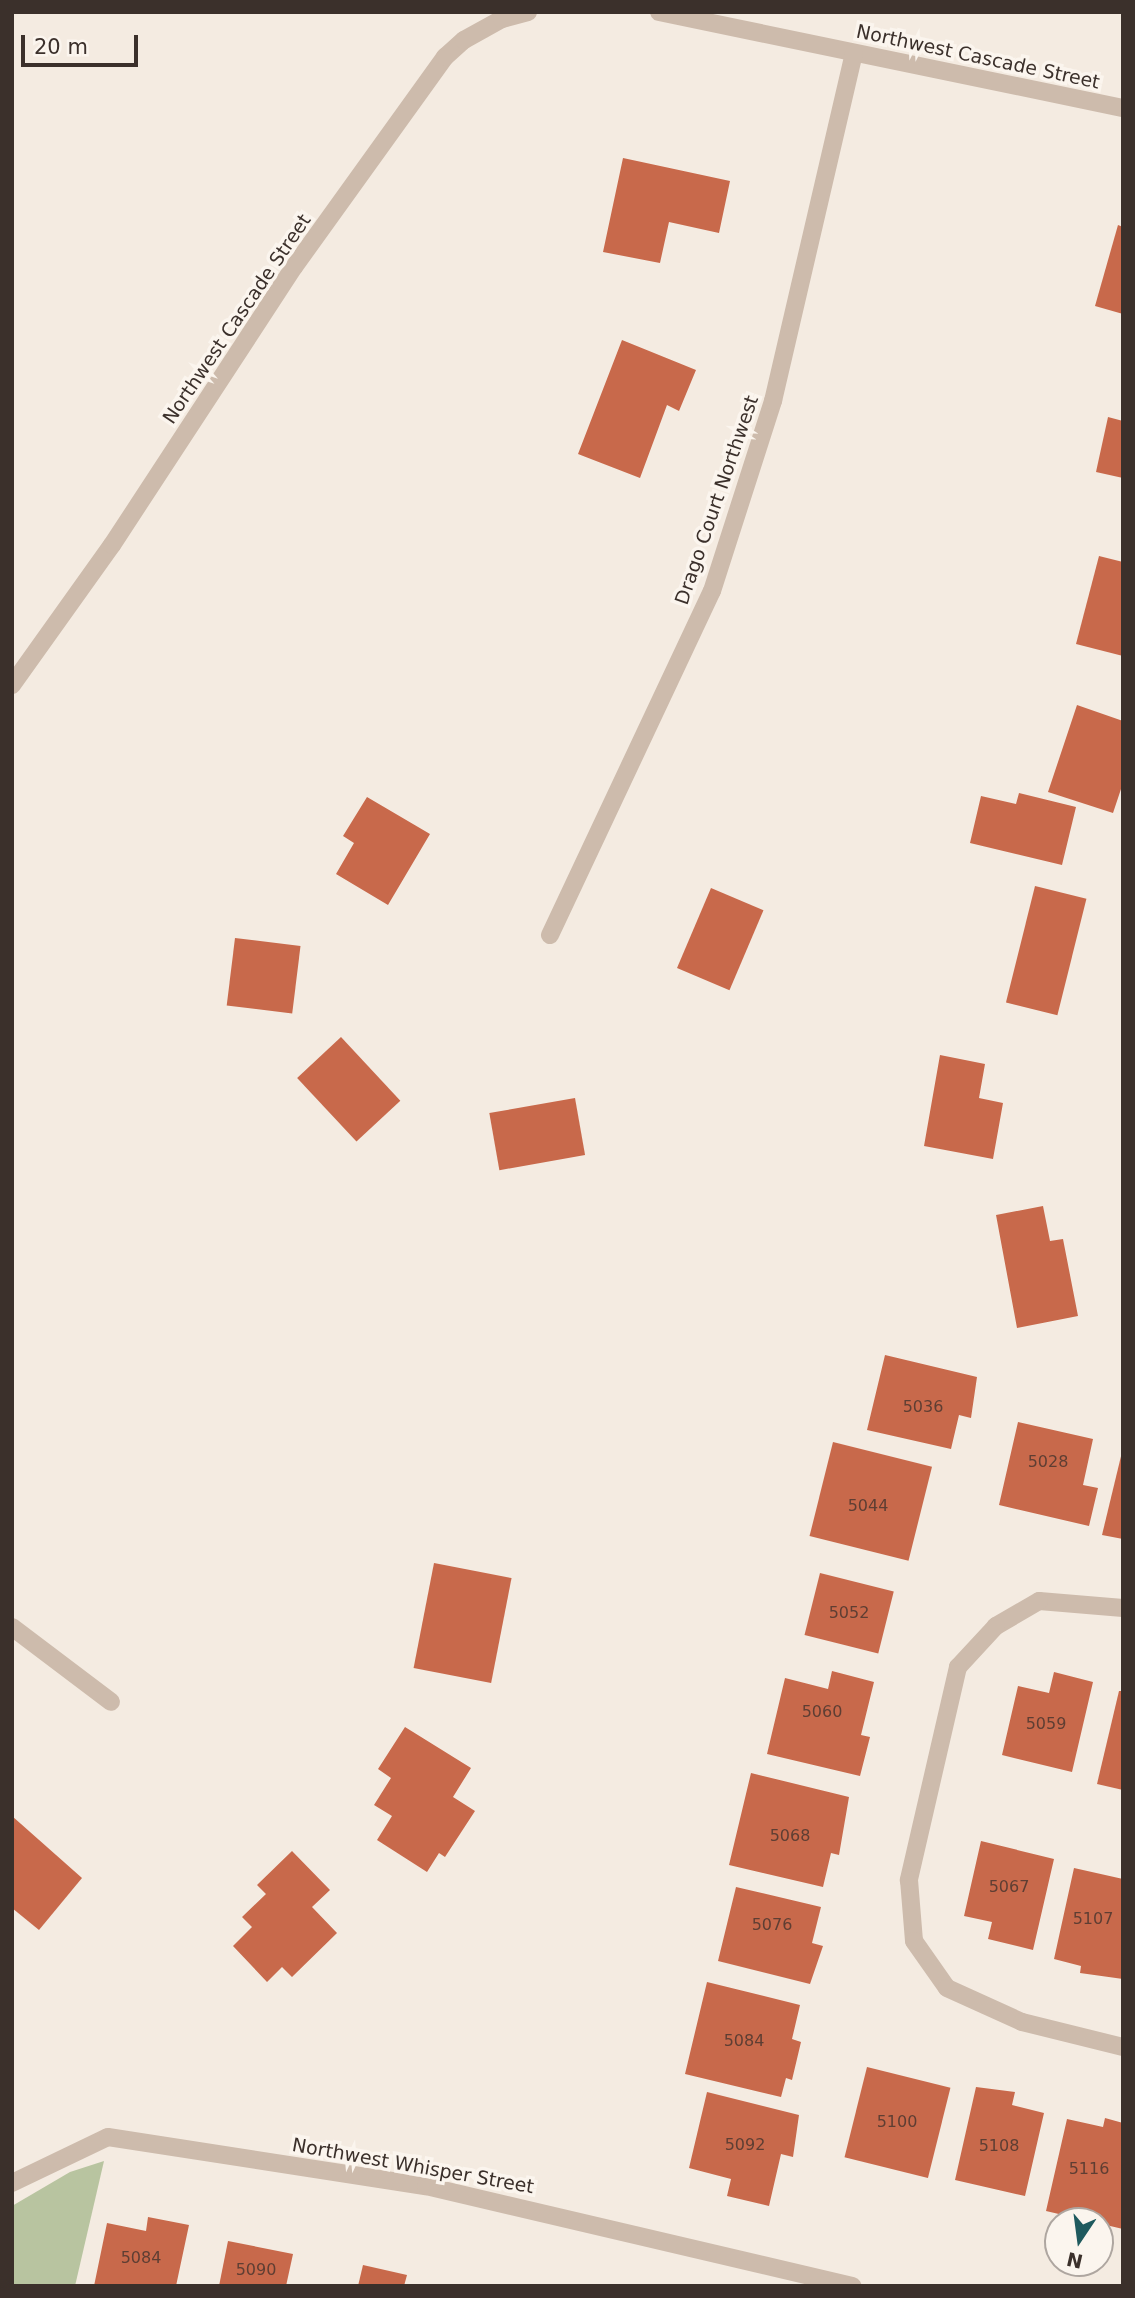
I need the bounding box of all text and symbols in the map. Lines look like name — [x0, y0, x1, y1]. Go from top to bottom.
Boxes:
street label: Northwest Cascade Street — [854, 20, 1102, 94]
scale bar — [24, 21, 142, 65]
text: 20 m — [34, 35, 88, 59]
street label: Northwest Cascade Street — [158, 210, 316, 428]
street label: Drago Court Northwest — [670, 392, 764, 608]
house number: 5036 — [903, 1397, 943, 1417]
house number: 5028 — [1028, 1452, 1068, 1472]
house number: 5044 — [848, 1496, 888, 1516]
house number: 5052 — [829, 1603, 869, 1623]
house number: 5060 — [802, 1702, 842, 1722]
house number: 5059 — [1026, 1714, 1066, 1734]
house number: 5068 — [770, 1826, 810, 1846]
house number: 5067 — [989, 1877, 1029, 1897]
house number: 5107 — [1073, 1909, 1113, 1929]
house number: 5076 — [752, 1915, 792, 1935]
house number: 5084 — [724, 2031, 764, 2051]
house number: 5100 — [877, 2112, 917, 2132]
street label: Northwest Whisper Street — [290, 2133, 536, 2199]
house number: 5092 — [725, 2135, 765, 2155]
house number: 5108 — [979, 2136, 1019, 2156]
house number: 5116 — [1069, 2159, 1109, 2179]
north arrow — [1044, 2207, 1114, 2277]
house number: 5084 — [121, 2248, 161, 2268]
text: N — [1065, 2248, 1085, 2273]
house number: 5090 — [236, 2260, 276, 2280]

